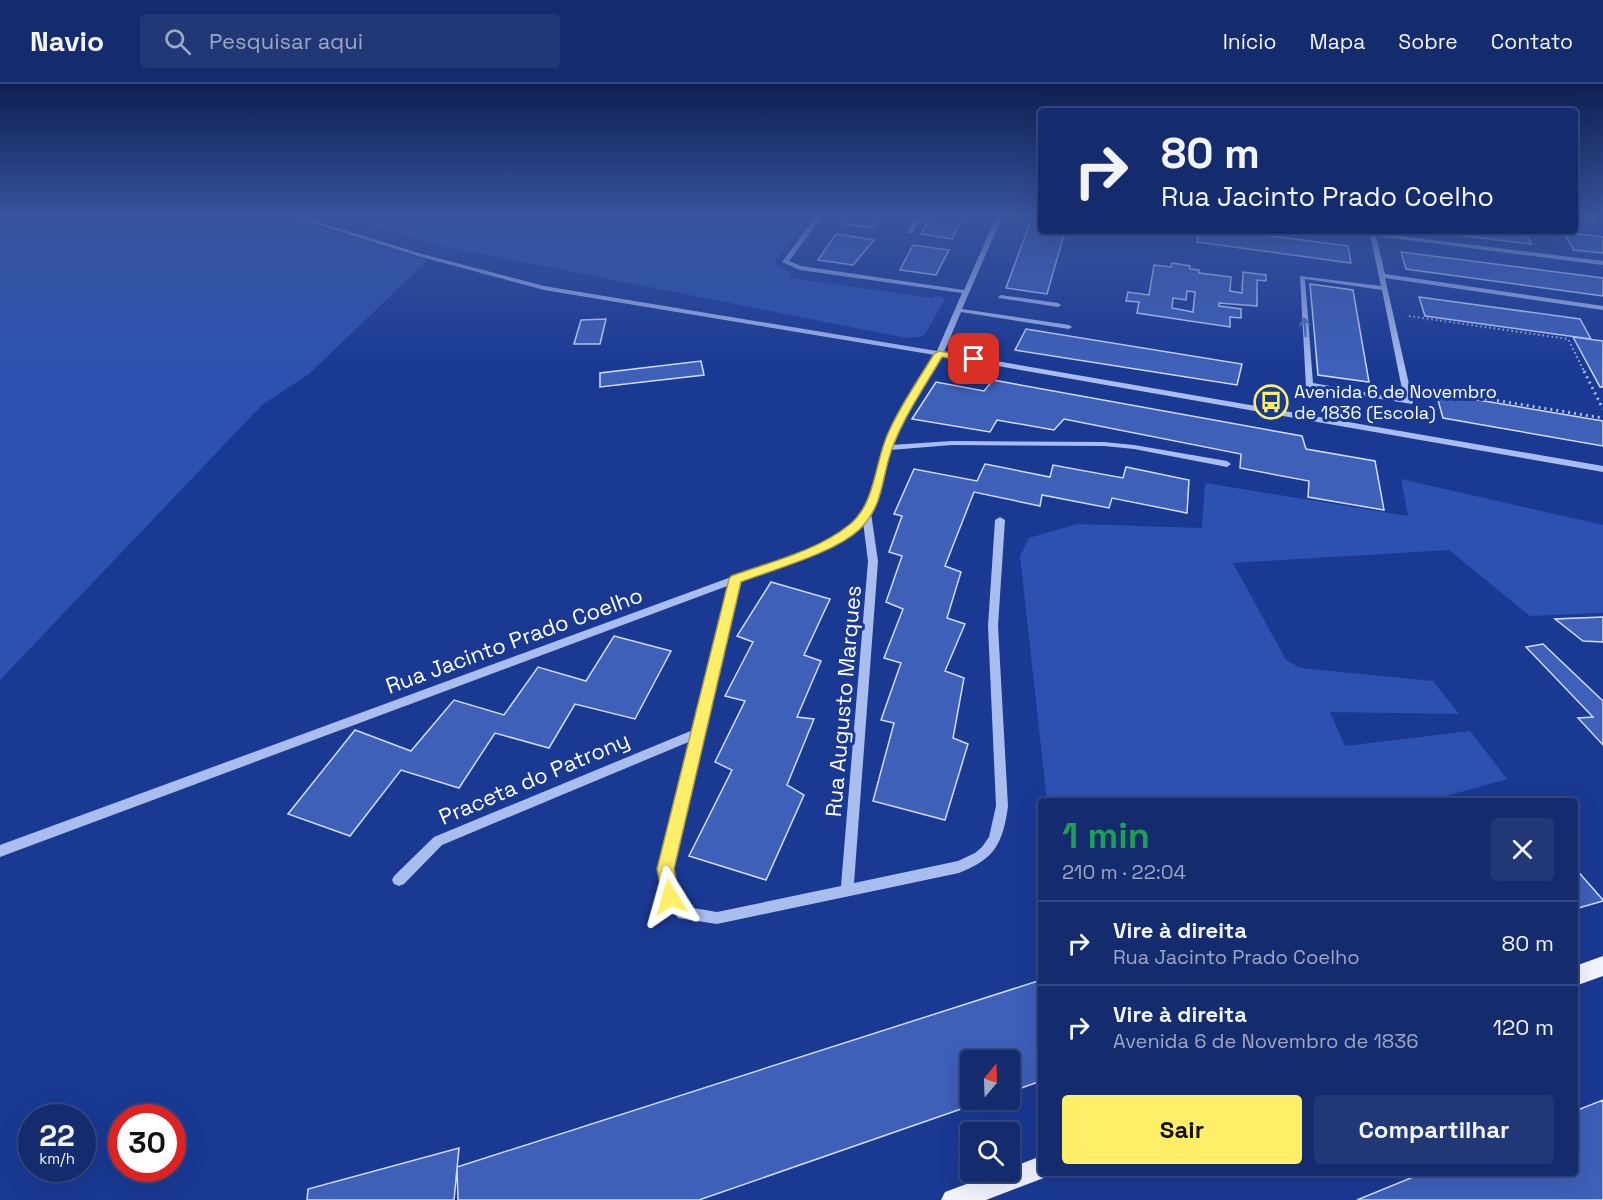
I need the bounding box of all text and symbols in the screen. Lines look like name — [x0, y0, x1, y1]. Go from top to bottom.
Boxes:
search box — [140, 14, 560, 68]
text: Navio — [30, 23, 104, 59]
icon: search — [161, 25, 194, 58]
text: Pesquisar aqui — [209, 27, 363, 55]
text: Início — [1223, 28, 1276, 55]
text: Mapa — [1309, 28, 1365, 55]
text: Sobre — [1398, 28, 1458, 55]
text: Contato — [1491, 28, 1573, 55]
text: 80 m — [1161, 127, 1260, 180]
icon: right — [1062, 132, 1140, 210]
text: Rua Jacinto Prado Coelho — [1161, 179, 1494, 214]
one-way arrow — [1300, 318, 1311, 337]
pin — [948, 333, 999, 384]
icon: arrive — [957, 342, 990, 375]
place label: Avenida 6 de Novembro de 1836 (Escola) — [1294, 380, 1497, 424]
bus stop icon: Avenida 6 de Novembro de 1836 (Escola) — [1253, 384, 1289, 420]
street label: Rua Jacinto Prado Coelho — [382, 580, 646, 700]
street label: Rua Augusto Marques — [819, 584, 867, 818]
street label: Praceta do Patrony — [434, 725, 634, 831]
text: 1 min — [1062, 813, 1150, 859]
button: close — [1491, 818, 1554, 881]
text: 210 m · 22:04 — [1062, 859, 1186, 885]
position arrow — [638, 865, 702, 929]
text: Vire à direita — [1113, 916, 1247, 944]
icon: right — [1062, 927, 1095, 960]
text: 80 m — [1502, 929, 1554, 957]
text: Rua Jacinto Prado Coelho — [1113, 944, 1360, 970]
text: Vire à direita — [1113, 1000, 1247, 1028]
icon: right — [1062, 1011, 1095, 1044]
text: 120 m — [1493, 1013, 1554, 1041]
text: Avenida 6 de Novembro de 1836 — [1113, 1028, 1419, 1054]
north arrow — [960, 1050, 1020, 1110]
map controls — [960, 1050, 1020, 1182]
button: Sair — [1062, 1095, 1302, 1164]
button: Compartilhar — [1314, 1095, 1554, 1164]
speed limit sign: 30 — [108, 1104, 186, 1182]
text: 22 — [39, 1116, 75, 1155]
button: search — [960, 1122, 1020, 1182]
text: km/h — [39, 1149, 75, 1168]

